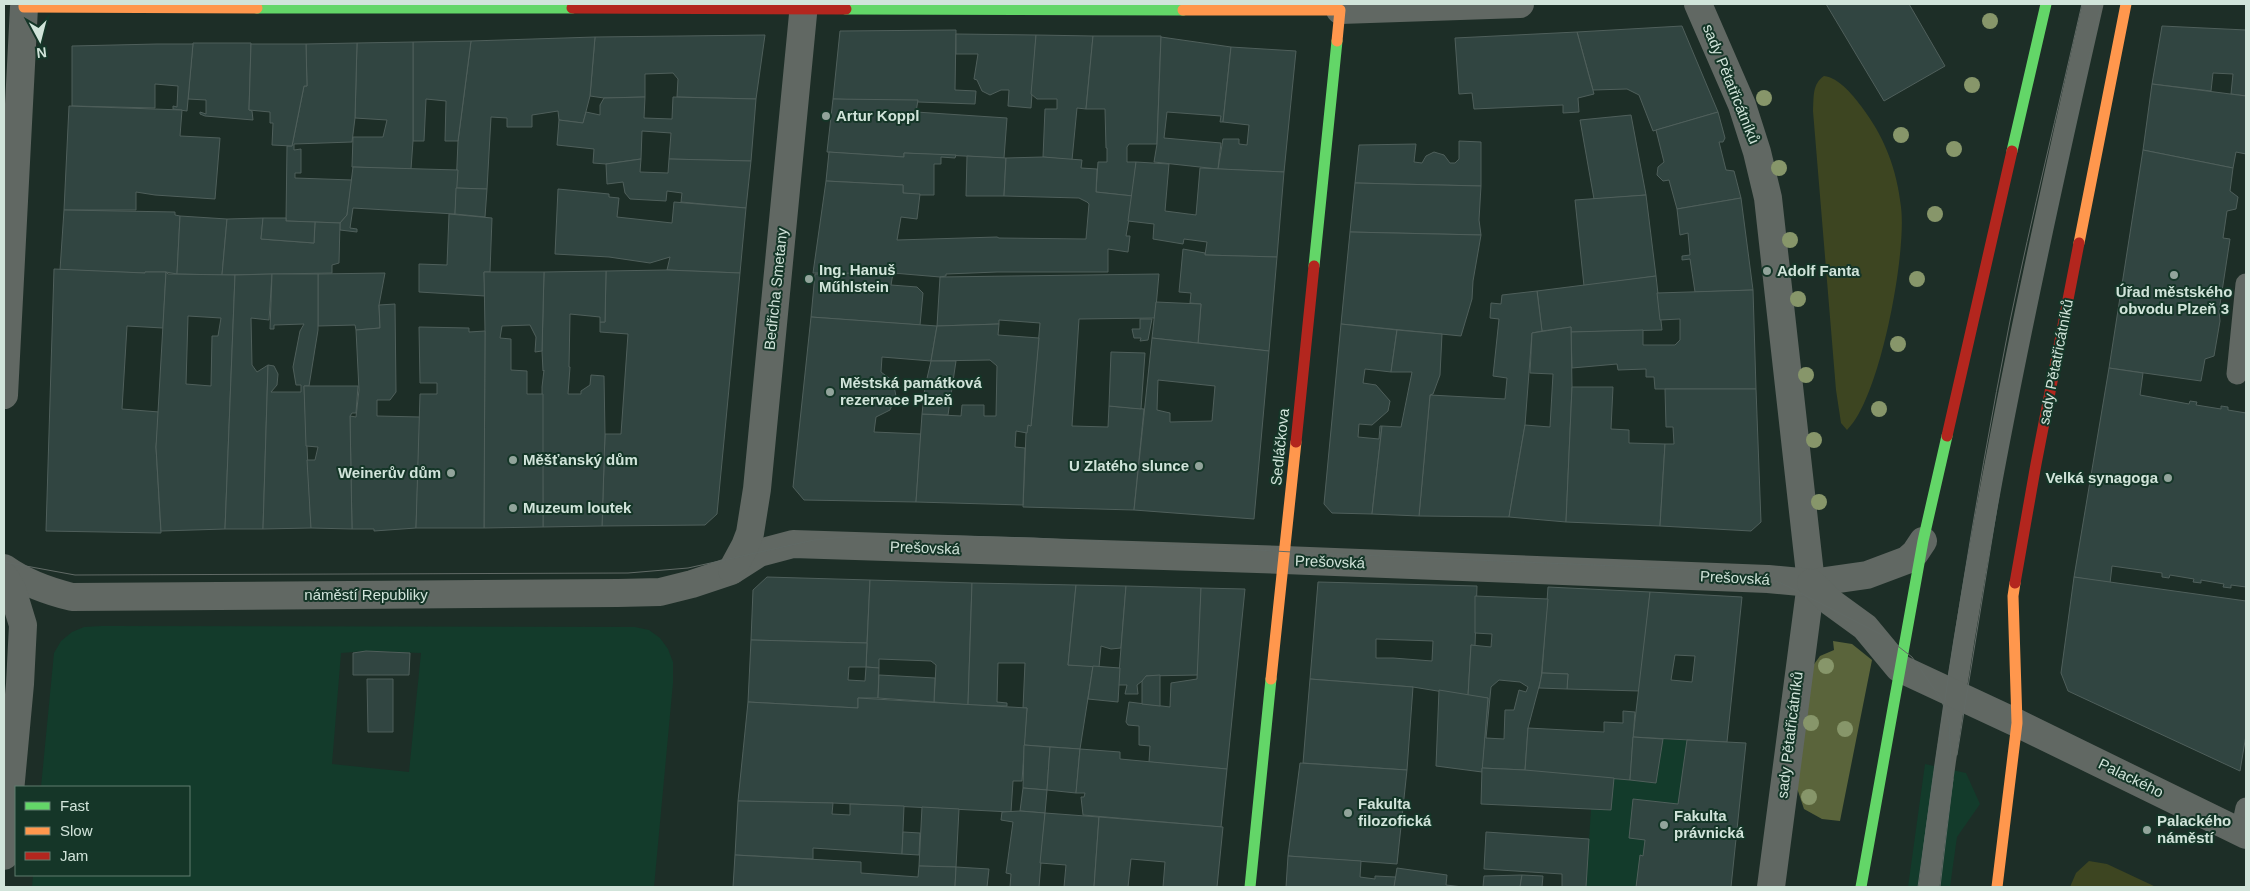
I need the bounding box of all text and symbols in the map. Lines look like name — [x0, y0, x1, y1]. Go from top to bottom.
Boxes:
north arrow — [15, 15, 65, 65]
street label: sady Pětatřicátníků — [1700, 21, 1763, 146]
text: N — [36, 44, 48, 61]
place label: Artur Koppl — [836, 107, 919, 124]
marker: Artur Koppl — [820, 110, 832, 122]
street label: Bedřicha Smetany — [761, 227, 790, 351]
place label: Ing. Hanuš Műhlstein — [819, 261, 896, 295]
place label: Adolf Fanta — [1777, 262, 1860, 279]
marker: Adolf Fanta — [1761, 265, 1773, 277]
marker: Úřad městského obvodu Plzeň 3 — [2168, 269, 2180, 281]
marker: Ing. Hanuš Műhlstein — [803, 273, 815, 285]
place label: Úřad městského obvodu Plzeň 3 — [2116, 283, 2232, 317]
street label: sady Pětatřicátníků — [2035, 298, 2076, 426]
place label: Městská památková rezervace Plzeň — [840, 374, 982, 408]
marker: Městská památková rezervace Plzeň — [824, 386, 836, 398]
street label: Sedláčkova — [1267, 407, 1292, 486]
place label: Měšťanský dům — [523, 451, 638, 468]
marker: Měšťanský dům — [507, 454, 519, 466]
place label: U Zlatého slunce — [1069, 457, 1189, 474]
marker: U Zlatého slunce — [1193, 460, 1205, 472]
place label: Weinerův dům — [338, 464, 441, 481]
marker: Weinerův dům — [445, 467, 457, 479]
place label: Velká synagoga — [2045, 469, 2159, 486]
marker: Velká synagoga — [2162, 472, 2174, 484]
place label: Muzeum loutek — [523, 499, 632, 516]
marker: Muzeum loutek — [507, 502, 519, 514]
street label: Prešovská — [890, 538, 961, 557]
street label: Prešovská — [1295, 552, 1366, 571]
street label: Prešovská — [1700, 567, 1771, 588]
street label: náměstí Republiky — [304, 586, 428, 603]
street label: sady Pětatřicátníků — [1773, 671, 1806, 799]
street label: Palackého — [2096, 755, 2166, 801]
legend — [15, 786, 190, 876]
place label: Fakulta filozofická — [1358, 795, 1432, 829]
text: Fast — [60, 797, 90, 814]
marker: Fakulta filozofická — [1342, 807, 1354, 819]
place label: Fakulta právnická — [1674, 807, 1745, 841]
place label: Palackého náměstí — [2157, 812, 2231, 846]
marker: Fakulta právnická — [1658, 819, 1670, 831]
text: Slow — [60, 822, 93, 839]
marker: Palackého náměstí — [2141, 824, 2153, 836]
text: Jam — [60, 847, 88, 864]

